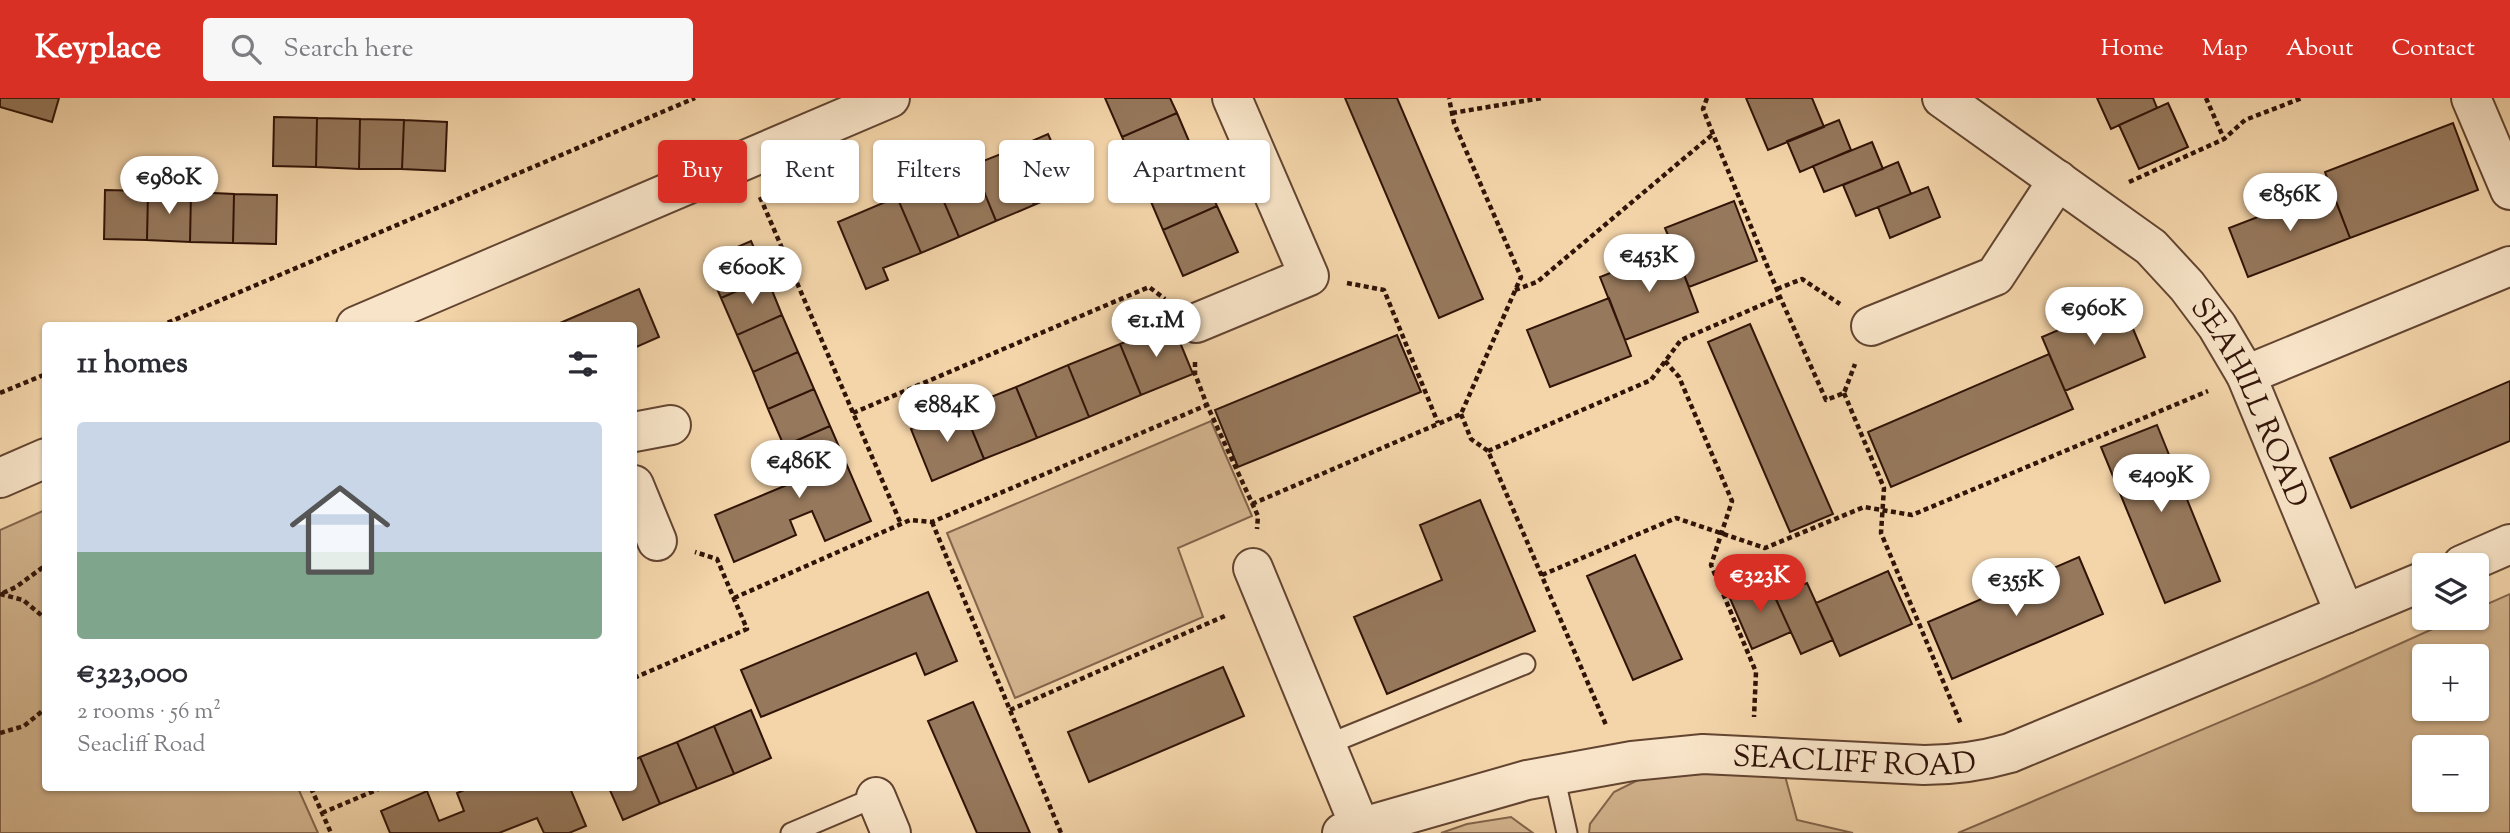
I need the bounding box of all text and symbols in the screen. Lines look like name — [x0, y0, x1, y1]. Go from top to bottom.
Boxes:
search box — [203, 18, 693, 81]
text: Keyplace — [35, 25, 161, 73]
icon: search — [227, 30, 265, 68]
text: Search here — [283, 31, 414, 68]
text: Home — [2101, 32, 2164, 66]
text: Map — [2202, 32, 2248, 66]
text: About — [2286, 32, 2353, 66]
text: Contact — [2391, 32, 2475, 66]
chip: Buy — [658, 140, 747, 203]
chip: Rent — [761, 140, 859, 203]
chip: Filters — [873, 140, 985, 203]
chip: New — [999, 140, 1094, 203]
chip: Apartment — [1108, 140, 1270, 203]
pin: €980K — [120, 156, 218, 216]
text: €980K — [136, 162, 202, 195]
pin: €856K — [2241, 174, 2339, 233]
text: €856K — [2259, 179, 2321, 212]
pin: €453K — [1600, 234, 1698, 294]
text: €453K — [1620, 240, 1678, 273]
pin: €600K — [703, 246, 801, 306]
text: €600K — [719, 252, 785, 285]
pin: €960K — [2045, 288, 2143, 347]
street label: SEAHILL ROAD — [2179, 289, 2318, 515]
text: €960K — [2061, 293, 2127, 326]
pin: €1.1M — [1107, 300, 1205, 359]
text: €1.1M — [1128, 305, 1184, 338]
text: 11 homes — [77, 343, 188, 386]
icon: filters — [564, 345, 602, 383]
pin: €884K — [898, 384, 996, 444]
text: €884K — [914, 390, 980, 423]
pin: €486K — [750, 440, 848, 500]
text: €486K — [767, 446, 831, 479]
pin: €409K — [2112, 454, 2210, 514]
text: €409K — [2129, 460, 2193, 493]
icon: home — [277, 467, 403, 593]
map controls — [2412, 553, 2489, 812]
button: layers — [2412, 553, 2489, 630]
pin: €323K — [1711, 554, 1809, 614]
pin: €355K — [1967, 559, 2065, 618]
text: €323K — [1730, 560, 1790, 593]
text: €355K — [1988, 564, 2044, 597]
button: + — [2412, 644, 2489, 721]
text: €323,000 — [77, 653, 188, 696]
text: 2 rooms · 56 m² — [77, 696, 221, 729]
text: Seacliff Road — [77, 729, 206, 762]
button: − — [2412, 735, 2489, 812]
street label: SEACLIFF ROAD — [1731, 736, 1979, 789]

